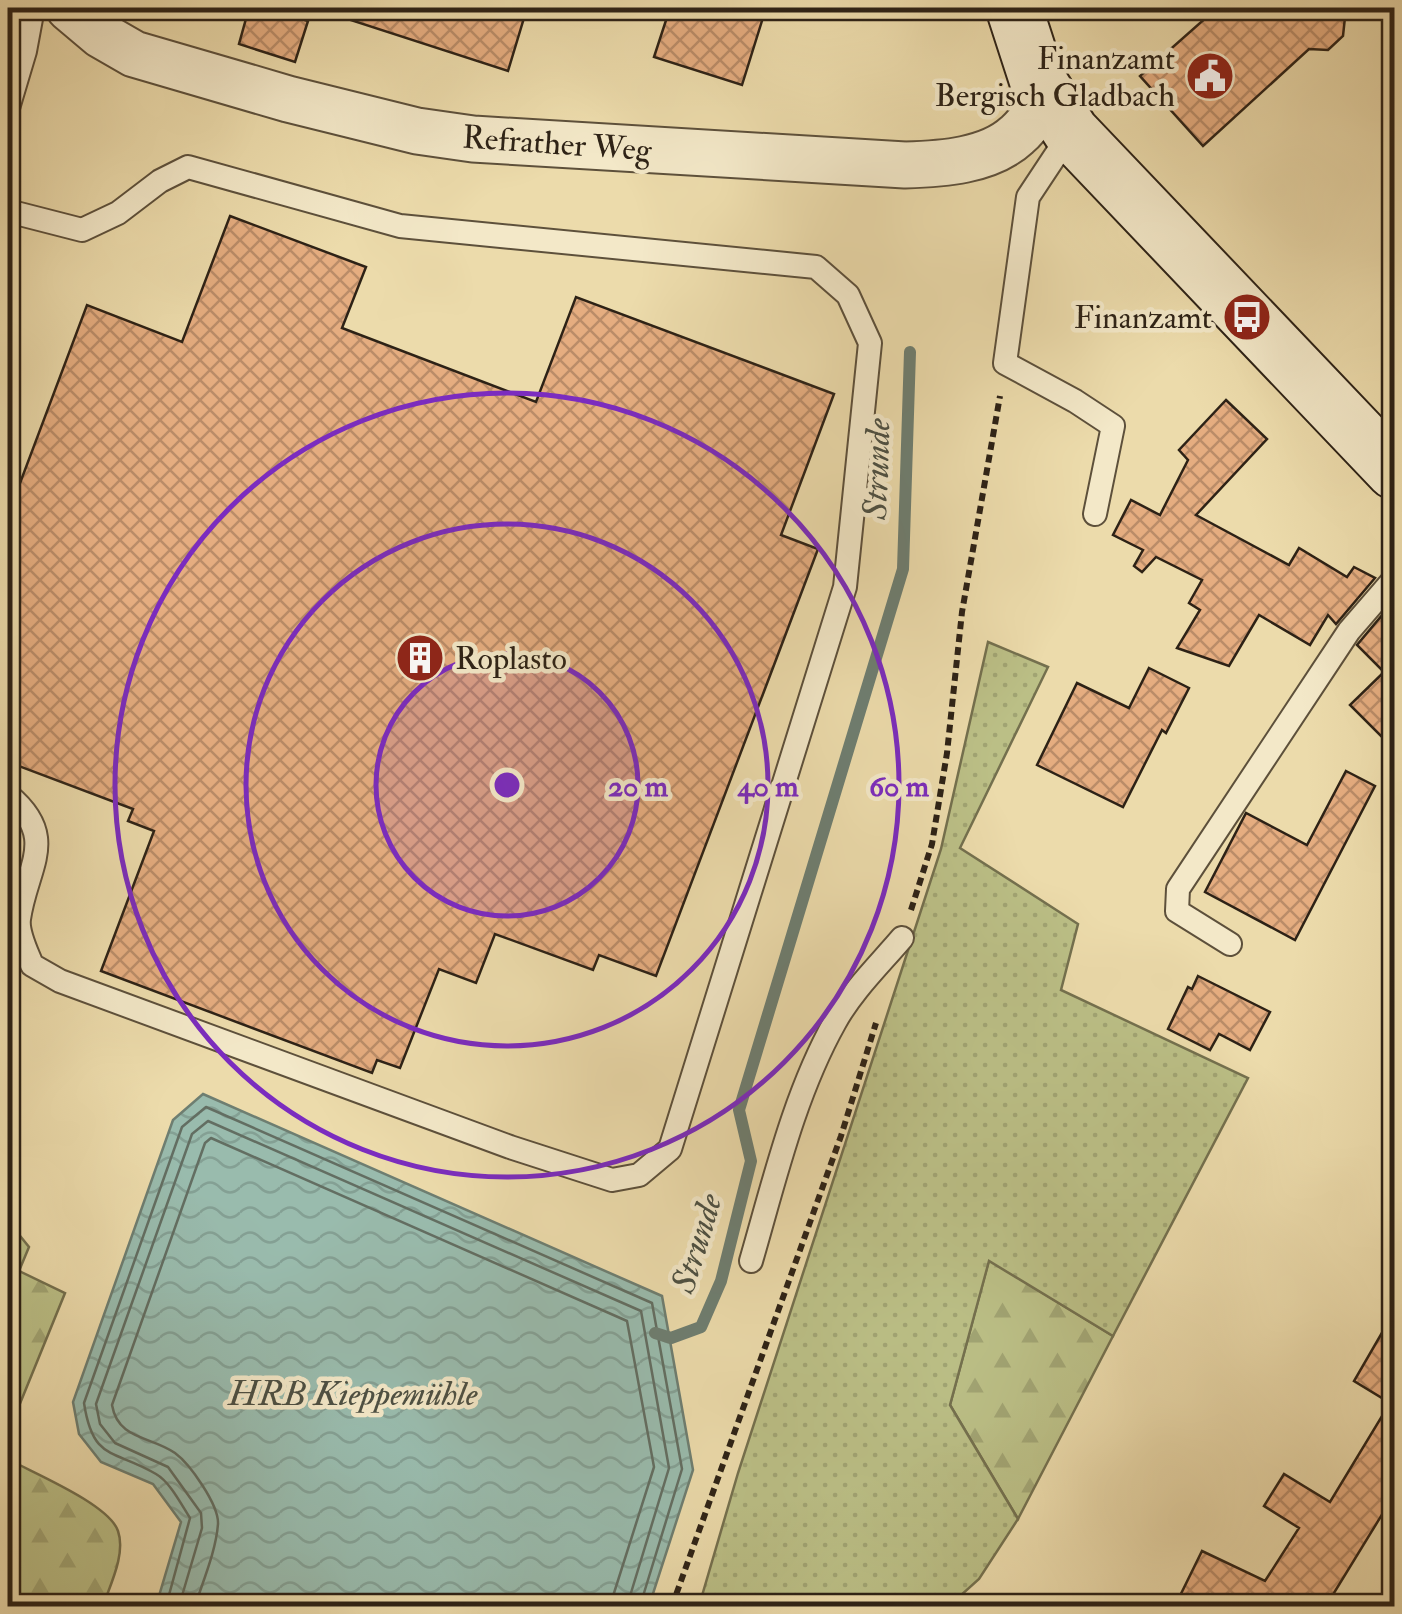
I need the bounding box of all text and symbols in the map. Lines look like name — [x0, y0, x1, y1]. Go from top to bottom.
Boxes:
place label: Finanzamt Bergisch Gladbach — [935, 39, 1175, 116]
public building icon: Finanzamt Bergisch Gladbach — [1184, 50, 1236, 102]
street label: Refrather Weg — [461, 117, 654, 171]
bus stop icon: Finanzamt — [1221, 291, 1273, 343]
place label: Finanzamt — [1074, 298, 1212, 338]
water label: Strunde — [853, 417, 901, 521]
building icon: Roplasto — [394, 632, 446, 684]
place label: Roplasto — [455, 639, 567, 679]
centre of rings — [489, 767, 525, 803]
text: 20 m — [608, 768, 669, 805]
text: 40 m — [736, 768, 799, 805]
text: 60 m — [869, 768, 930, 805]
water label: Strunde — [661, 1188, 733, 1299]
water label: HRB Kieppemühle — [227, 1372, 478, 1416]

